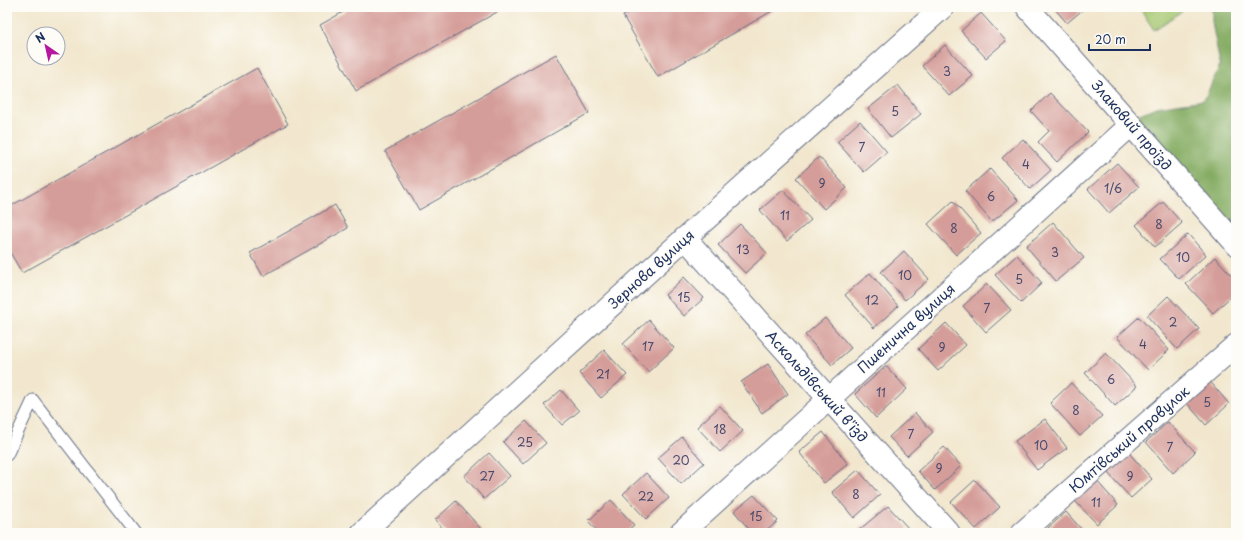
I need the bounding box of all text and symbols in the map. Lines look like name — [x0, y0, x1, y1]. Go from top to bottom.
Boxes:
north arrow — [26, 26, 66, 66]
scale bar — [1089, 26, 1150, 52]
text: N — [32, 28, 49, 47]
text: 20 m — [1095, 30, 1126, 48]
house number: 3 — [943, 62, 951, 80]
street label: Злаковий проїзд — [1087, 75, 1177, 175]
house number: 5 — [891, 102, 899, 120]
house number: 7 — [859, 138, 866, 156]
house number: 4 — [1022, 155, 1030, 173]
house number: 9 — [818, 174, 826, 192]
house number: 1/6 — [1104, 179, 1122, 197]
house number: 6 — [987, 187, 995, 205]
house number: 11 — [780, 206, 790, 224]
house number: 8 — [1155, 215, 1163, 233]
house number: 8 — [950, 219, 958, 237]
street label: Зернова вулиця — [603, 225, 699, 313]
house number: 13 — [736, 240, 750, 258]
house number: 3 — [1051, 243, 1059, 261]
house number: 10 — [1176, 248, 1190, 266]
house number: 10 — [898, 266, 912, 284]
house number: 5 — [1015, 270, 1023, 288]
street label: Пшенична вулиця — [853, 278, 959, 378]
house number: 15 — [677, 288, 691, 306]
house number: 12 — [865, 291, 879, 309]
house number: 7 — [984, 299, 991, 317]
house number: 2 — [1169, 313, 1177, 331]
street label: Аскольдівський в'їзд — [761, 325, 873, 447]
house number: 4 — [1139, 335, 1147, 353]
house number: 17 — [642, 337, 654, 355]
house number: 9 — [938, 338, 946, 356]
house number: 21 — [596, 365, 610, 383]
house number: 6 — [1107, 370, 1115, 388]
street label: Юмтівський провулок — [1064, 380, 1194, 497]
house number: 11 — [876, 383, 886, 401]
house number: 5 — [1203, 393, 1211, 411]
house number: 8 — [1072, 401, 1080, 419]
house number: 18 — [714, 420, 726, 438]
house number: 7 — [908, 425, 915, 443]
house number: 25 — [517, 433, 533, 451]
house number: 10 — [1034, 436, 1048, 454]
house number: 7 — [1167, 438, 1174, 456]
house number: 20 — [672, 451, 690, 469]
house number: 9 — [935, 459, 943, 477]
house number: 27 — [480, 467, 495, 485]
house number: 9 — [1126, 467, 1134, 485]
house number: 8 — [852, 485, 860, 503]
house number: 22 — [638, 487, 654, 505]
house number: 11 — [1091, 493, 1101, 511]
house number: 15 — [749, 507, 763, 525]

